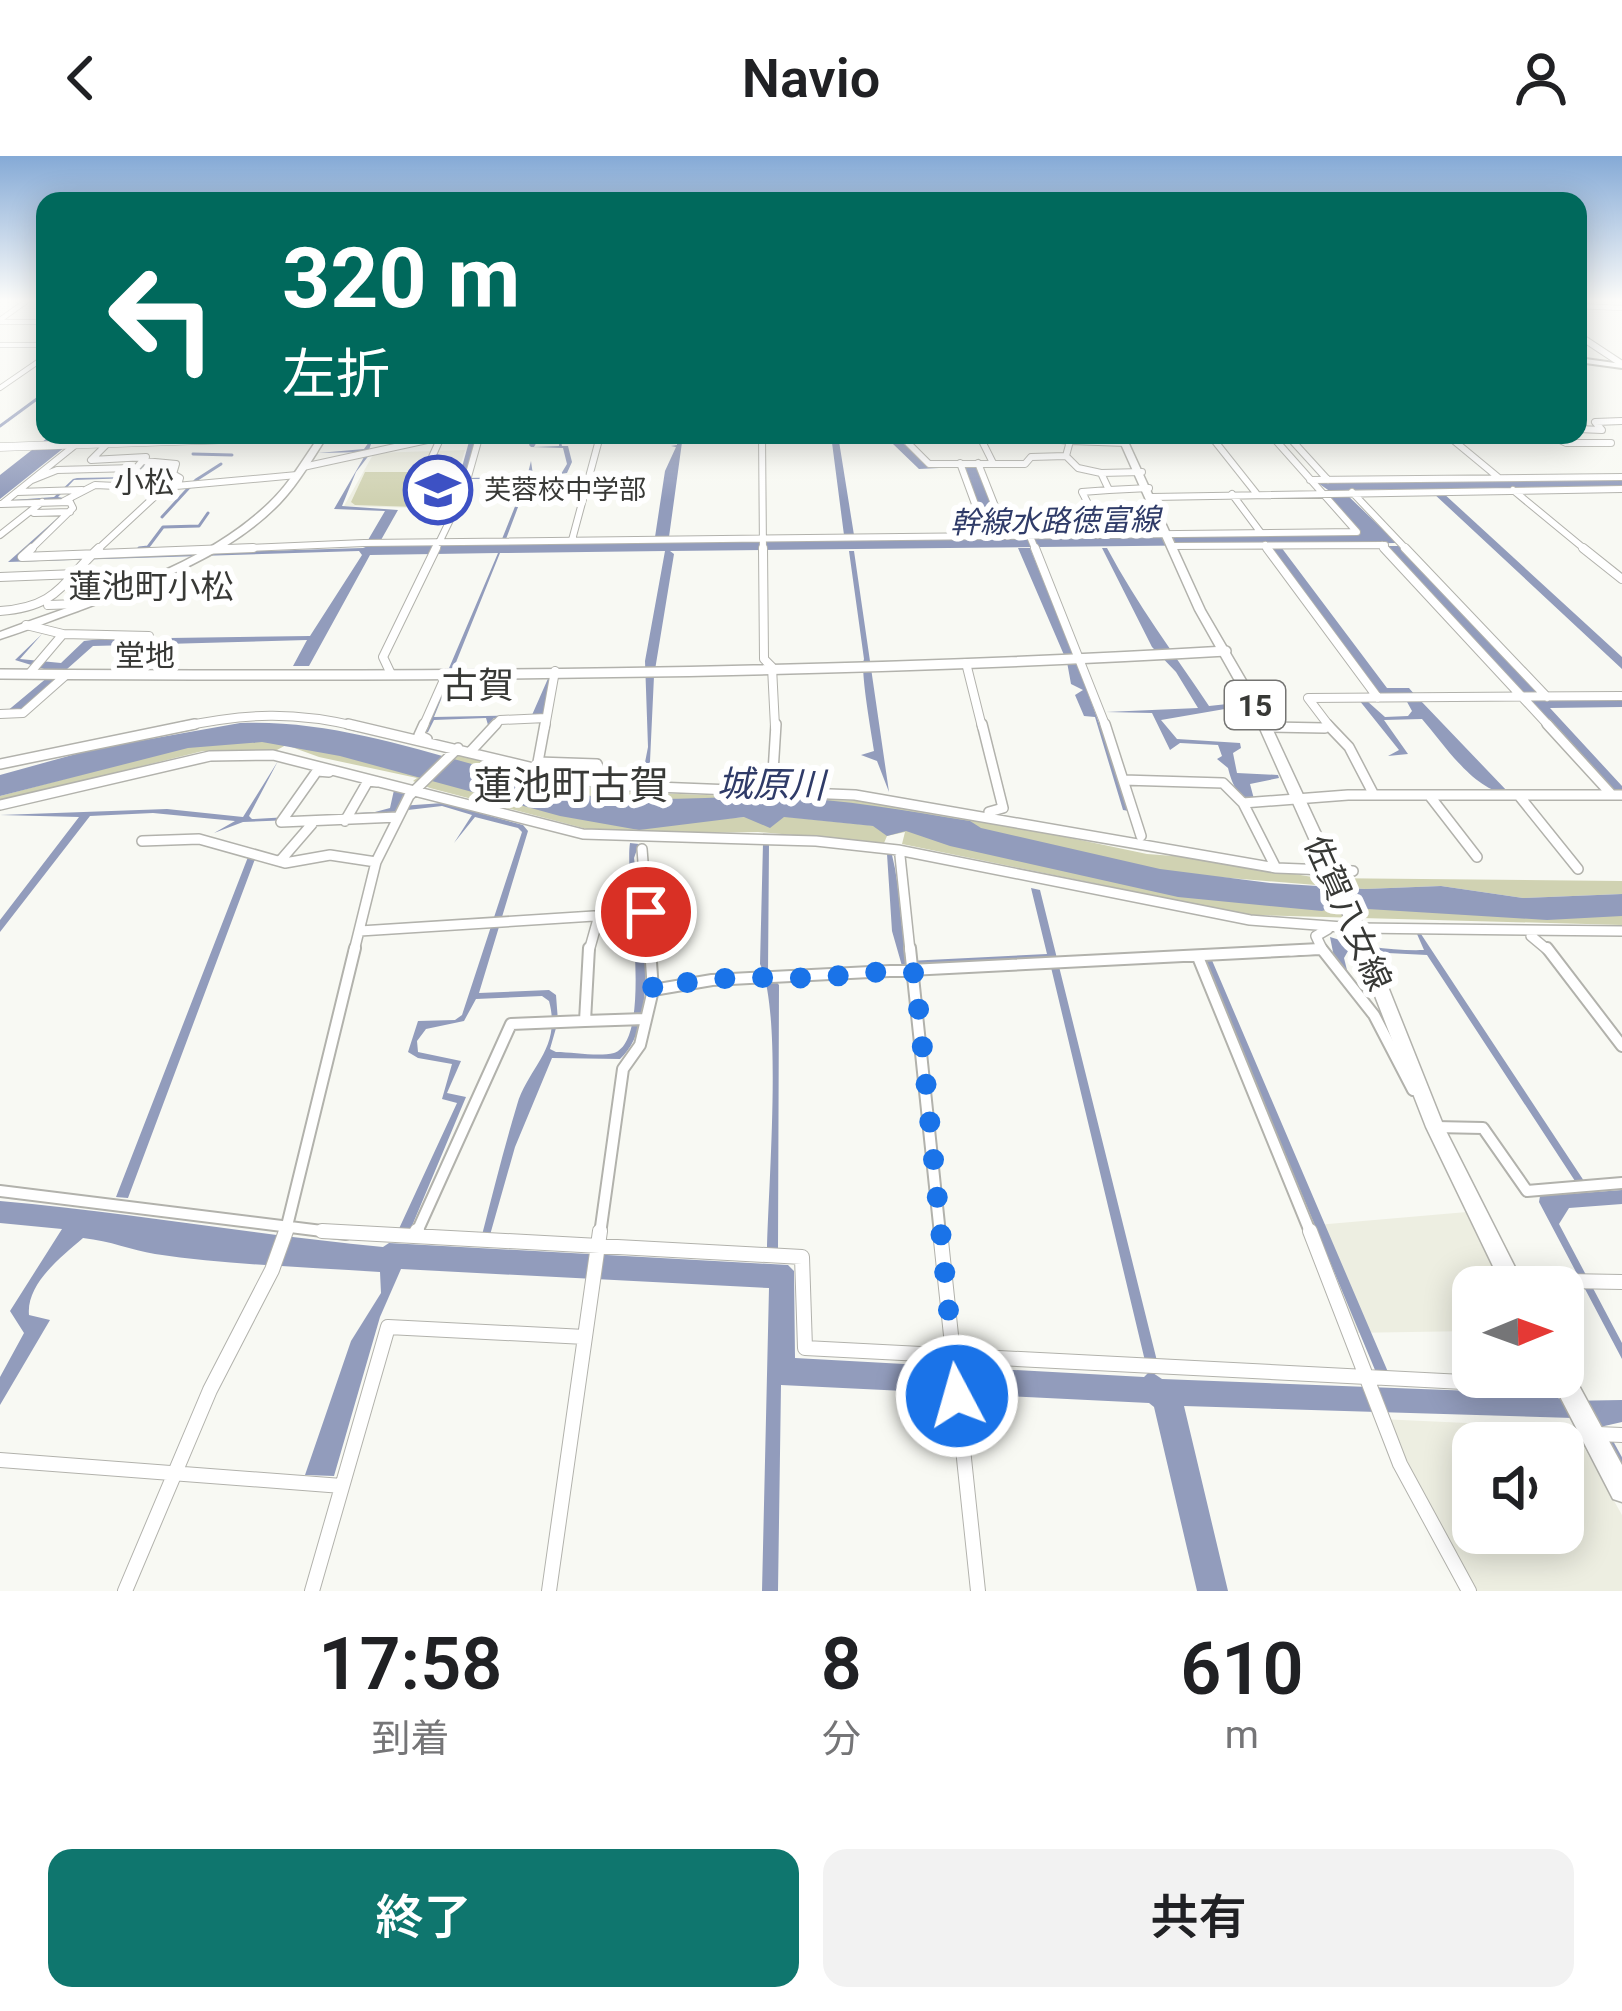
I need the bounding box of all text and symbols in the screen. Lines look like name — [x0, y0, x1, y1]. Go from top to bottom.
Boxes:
icon: back — [48, 45, 114, 111]
icon: person — [1508, 45, 1574, 111]
text: Navio — [742, 47, 880, 110]
text: 320 m — [282, 229, 520, 328]
icon: left — [84, 240, 240, 396]
text: 左折 — [282, 343, 390, 406]
school or university icon: 芙蓉校中学部 — [403, 455, 473, 525]
district label: 小松 — [114, 465, 174, 500]
place label: 芙蓉校中学部 — [484, 474, 646, 506]
water label: 幹線水路徳富線 — [950, 502, 1164, 540]
district label: 蓮池町小松 — [69, 567, 234, 606]
district label: 堂地 — [115, 638, 175, 673]
district label: 古賀 — [442, 665, 514, 707]
road number: 15 — [1225, 681, 1285, 729]
district label: 蓮池町古賀 — [473, 763, 669, 809]
water label: 城原川 — [717, 763, 829, 807]
street label: 佐賀八女線 — [1297, 830, 1399, 996]
pin — [595, 861, 697, 963]
icon: arrive — [613, 879, 679, 945]
north arrow — [1452, 1266, 1584, 1398]
map controls — [1452, 1266, 1584, 1554]
position arrow — [894, 1333, 1020, 1459]
button: sound — [1452, 1422, 1584, 1554]
text: 17:58 — [318, 1622, 502, 1707]
text: 8 — [821, 1622, 862, 1707]
text: 610 — [1180, 1627, 1304, 1712]
text: m — [1225, 1712, 1259, 1758]
text: 到着 — [371, 1716, 449, 1762]
text: 分 — [822, 1716, 861, 1762]
button: 終了 — [48, 1849, 799, 1987]
button: 共有 — [823, 1849, 1574, 1987]

